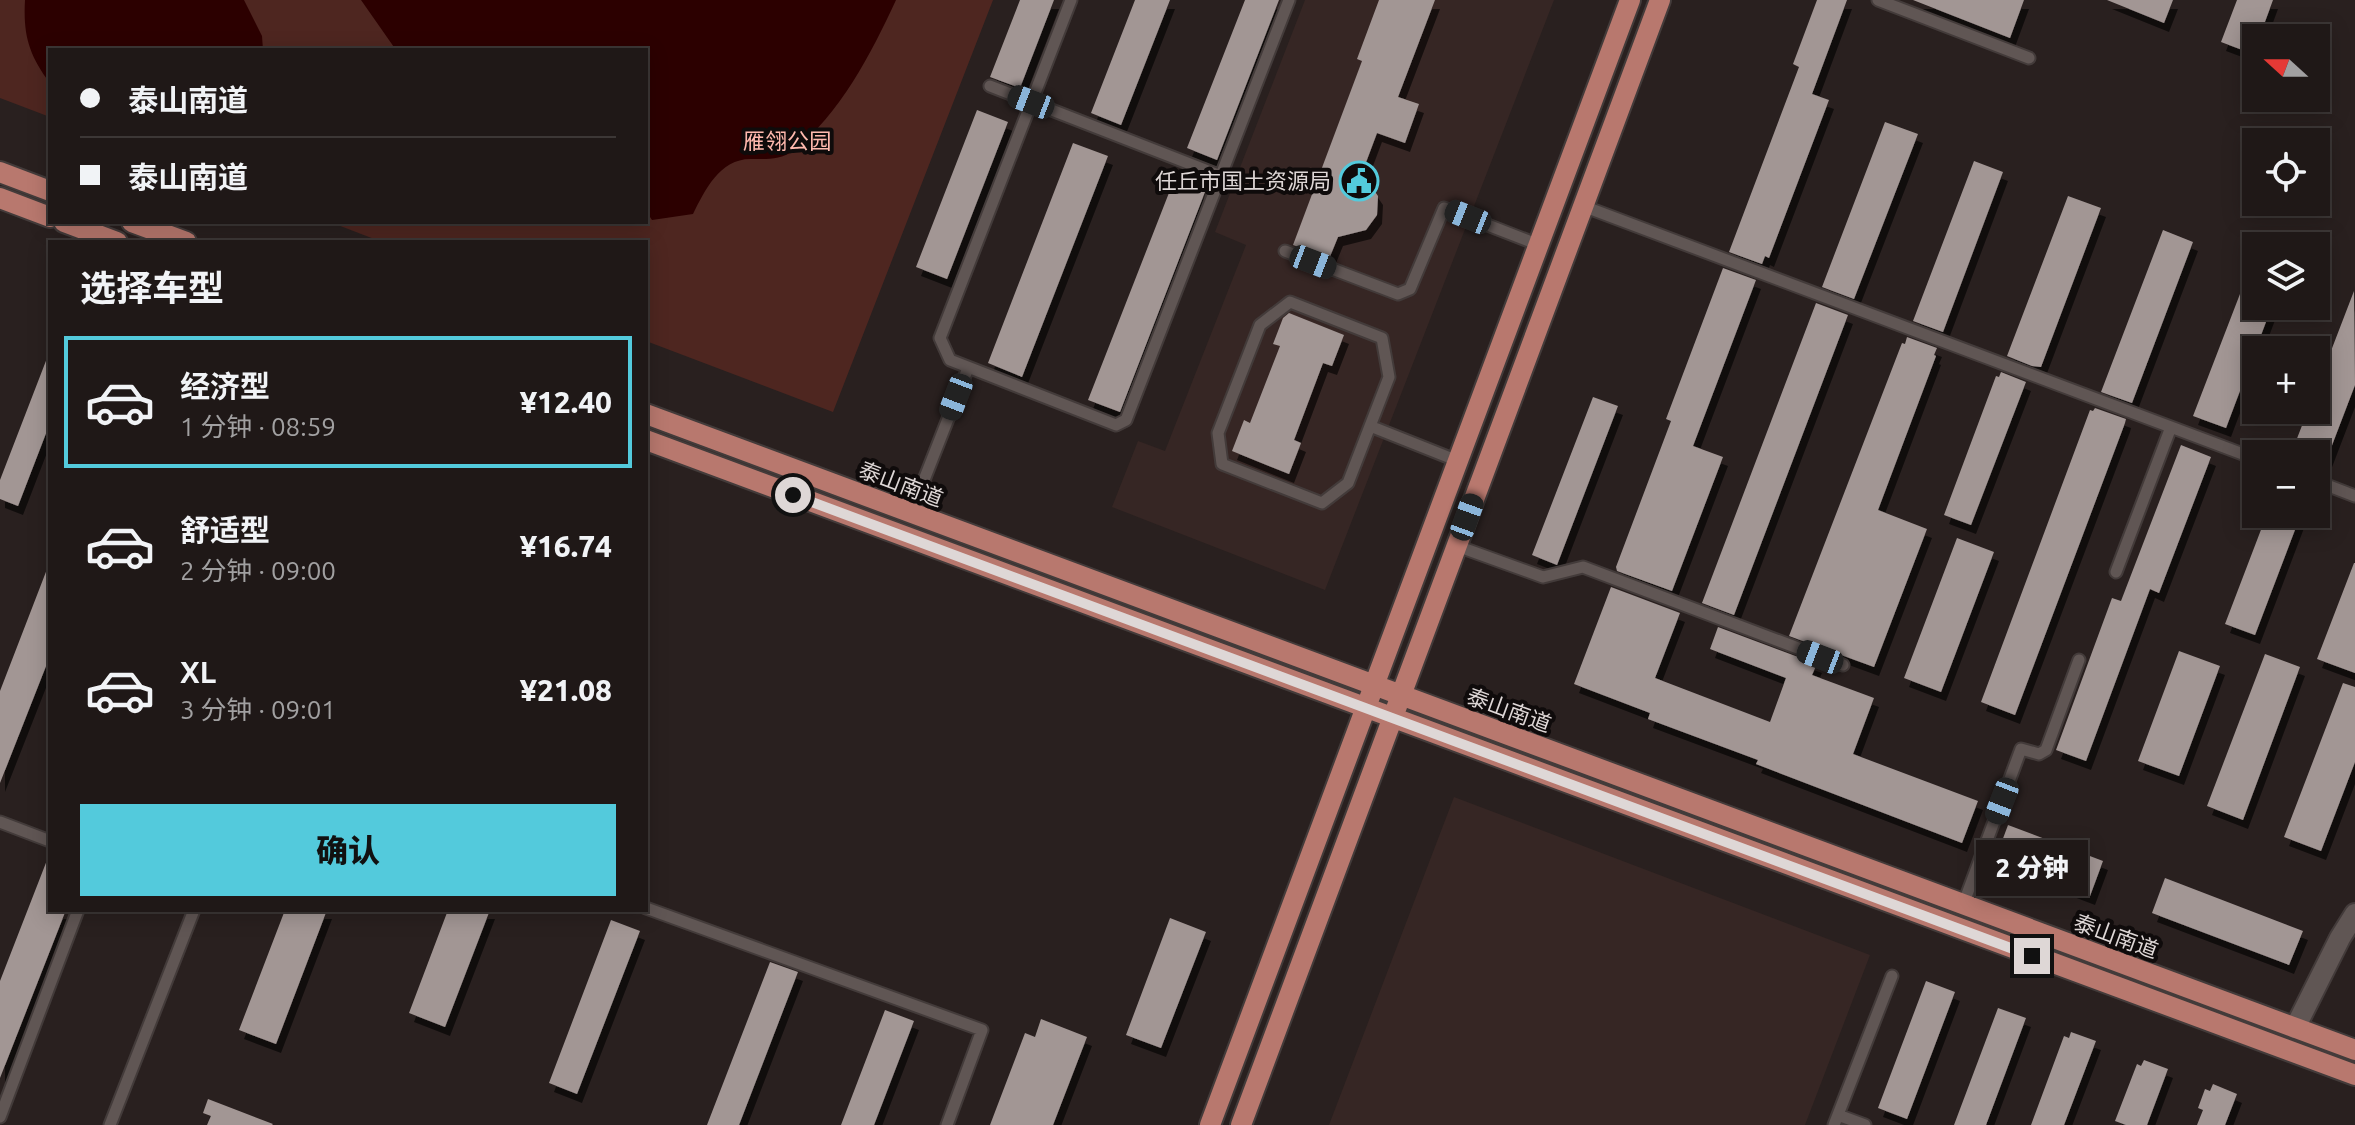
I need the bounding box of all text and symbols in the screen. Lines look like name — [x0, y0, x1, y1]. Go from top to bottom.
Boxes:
north arrow — [2242, 24, 2330, 112]
map controls — [2242, 24, 2330, 528]
car — [1004, 82, 1058, 122]
text: 泰山南道 — [128, 83, 248, 117]
park label: 雁翎公园 — [743, 128, 831, 153]
button: locate — [2242, 128, 2330, 216]
text: 泰山南道 — [128, 160, 248, 194]
public building icon: 任丘市国土资源局 — [1338, 160, 1380, 202]
place label: 任丘市国土资源局 — [1155, 168, 1331, 193]
car — [1441, 197, 1495, 237]
button: layers — [2242, 232, 2330, 320]
car — [1286, 242, 1340, 282]
text: 选择车型 — [80, 267, 224, 308]
button: + — [2242, 336, 2330, 424]
icon: car — [84, 366, 156, 438]
text: 经济型 — [180, 369, 270, 403]
car — [936, 370, 976, 424]
text: ¥12.40 — [520, 385, 612, 419]
text: 1 分钟 · 08:59 — [180, 412, 336, 441]
button: − — [2242, 440, 2330, 528]
street label: 泰山南道 — [856, 456, 947, 511]
route start — [775, 477, 811, 513]
car — [1448, 490, 1486, 544]
icon: car — [84, 510, 156, 582]
text: 舒适型 — [180, 513, 270, 547]
text: ¥16.74 — [520, 529, 612, 563]
text: 2 分钟 · 09:00 — [180, 556, 336, 585]
car — [1793, 637, 1847, 677]
icon: car — [84, 654, 156, 726]
text: XL — [180, 655, 216, 689]
text: ¥21.08 — [520, 673, 612, 707]
street label: 泰山南道 — [1464, 683, 1555, 736]
text: 3 分钟 · 09:01 — [180, 695, 336, 724]
car — [1982, 774, 2022, 828]
button: 确认 — [80, 804, 616, 896]
callout: 2 分钟 — [1976, 840, 2088, 896]
text: 2 分钟 — [1996, 853, 2068, 882]
street label: 泰山南道 — [2071, 909, 2162, 962]
route end — [2014, 938, 2050, 974]

